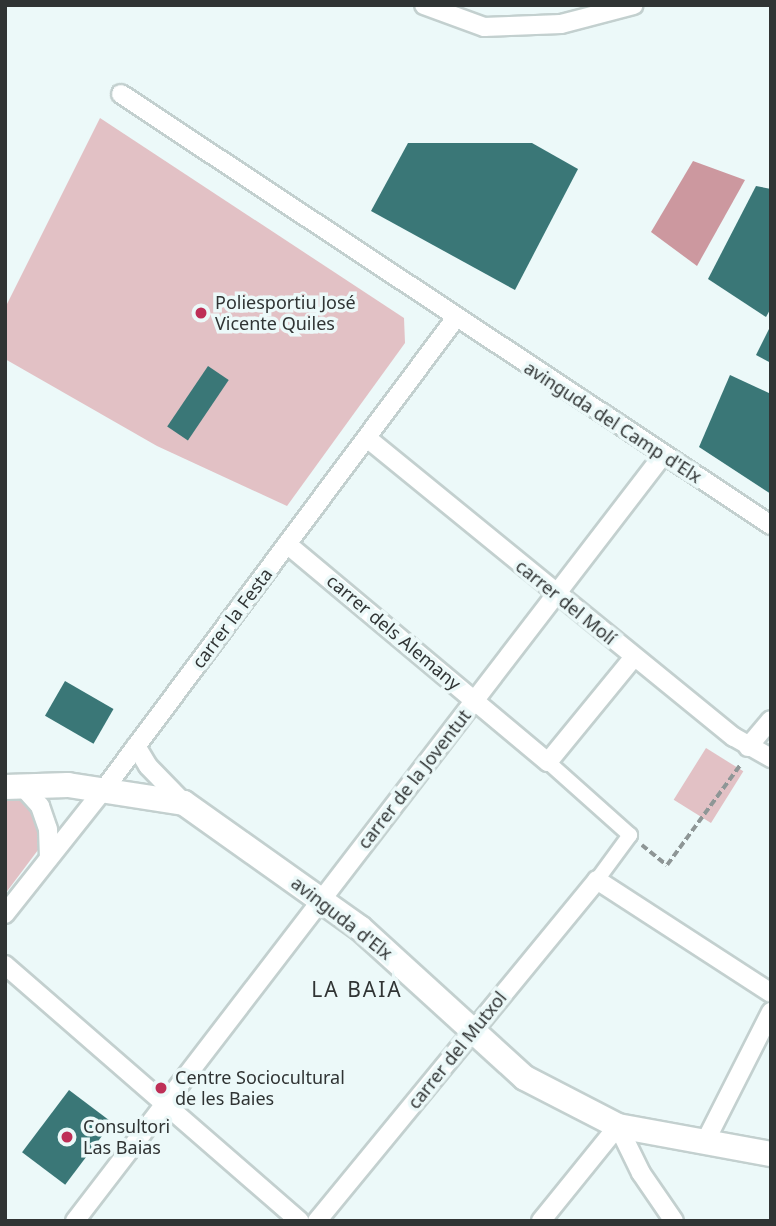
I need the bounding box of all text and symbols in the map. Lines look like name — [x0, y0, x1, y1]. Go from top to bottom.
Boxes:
place label: Poliesportiu José Vicente Quiles — [215, 292, 356, 334]
marker: Poliesportiu José Vicente Quiles — [193, 305, 209, 321]
street label: avinguda del Camp d'Elx — [520, 357, 706, 487]
street label: carrer del Molí — [512, 555, 620, 649]
street label: carrer la Festa — [187, 564, 277, 672]
street label: carrer dels Alemany — [323, 570, 465, 694]
street label: carrer de la Joventut — [353, 705, 475, 853]
street label: avinguda d'Elx — [287, 872, 397, 964]
district label: LA BAIA — [312, 976, 402, 1002]
street label: carrer del Mutxol — [403, 987, 511, 1113]
place label: Centre Sociocultural de les Baies — [175, 1067, 345, 1110]
marker: Centre Sociocultural de les Baies — [153, 1080, 169, 1096]
place label: Consultori Las Baias — [83, 1116, 170, 1158]
marker: Consultori Las Baias — [57, 1127, 77, 1147]

